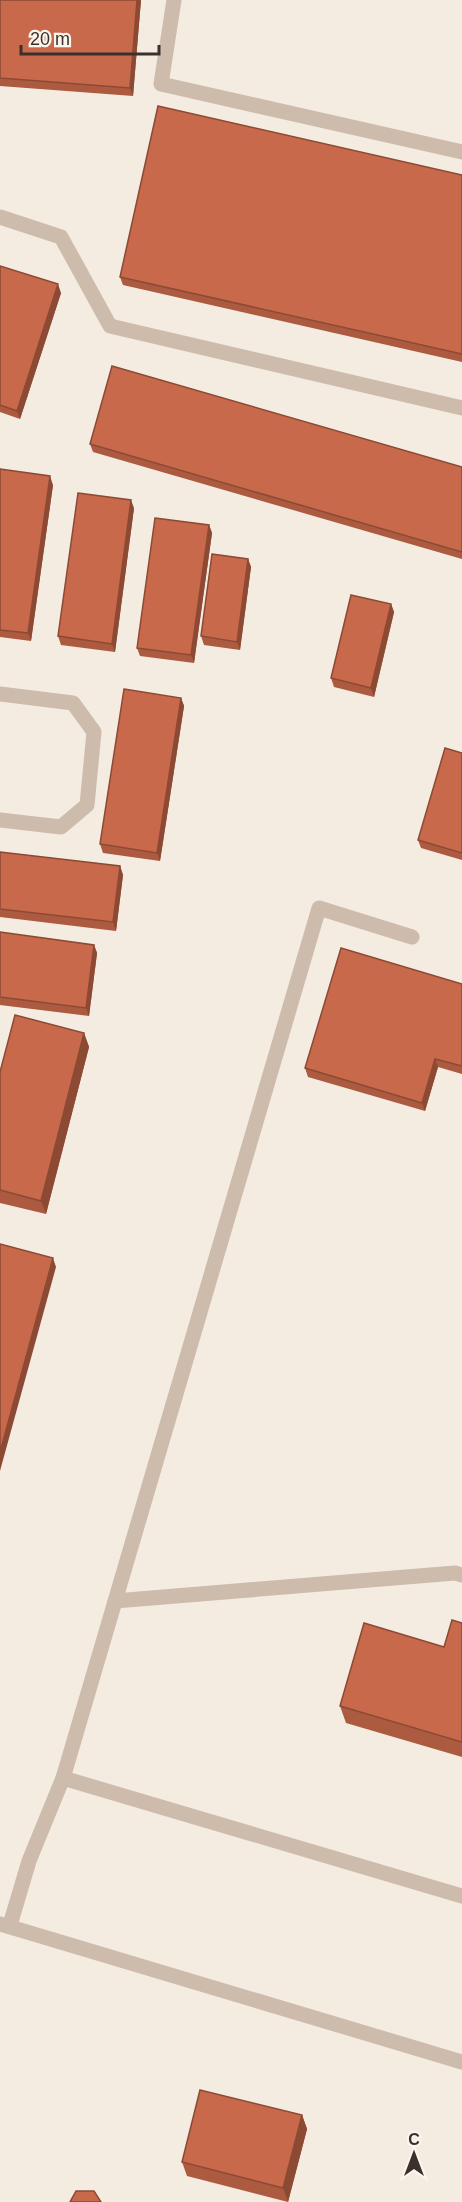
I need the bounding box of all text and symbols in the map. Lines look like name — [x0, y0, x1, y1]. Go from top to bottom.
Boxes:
scale bar — [21, 18, 159, 56]
text: 20 m — [30, 29, 70, 49]
north arrow — [384, 2124, 444, 2184]
text: С — [408, 2131, 420, 2148]

